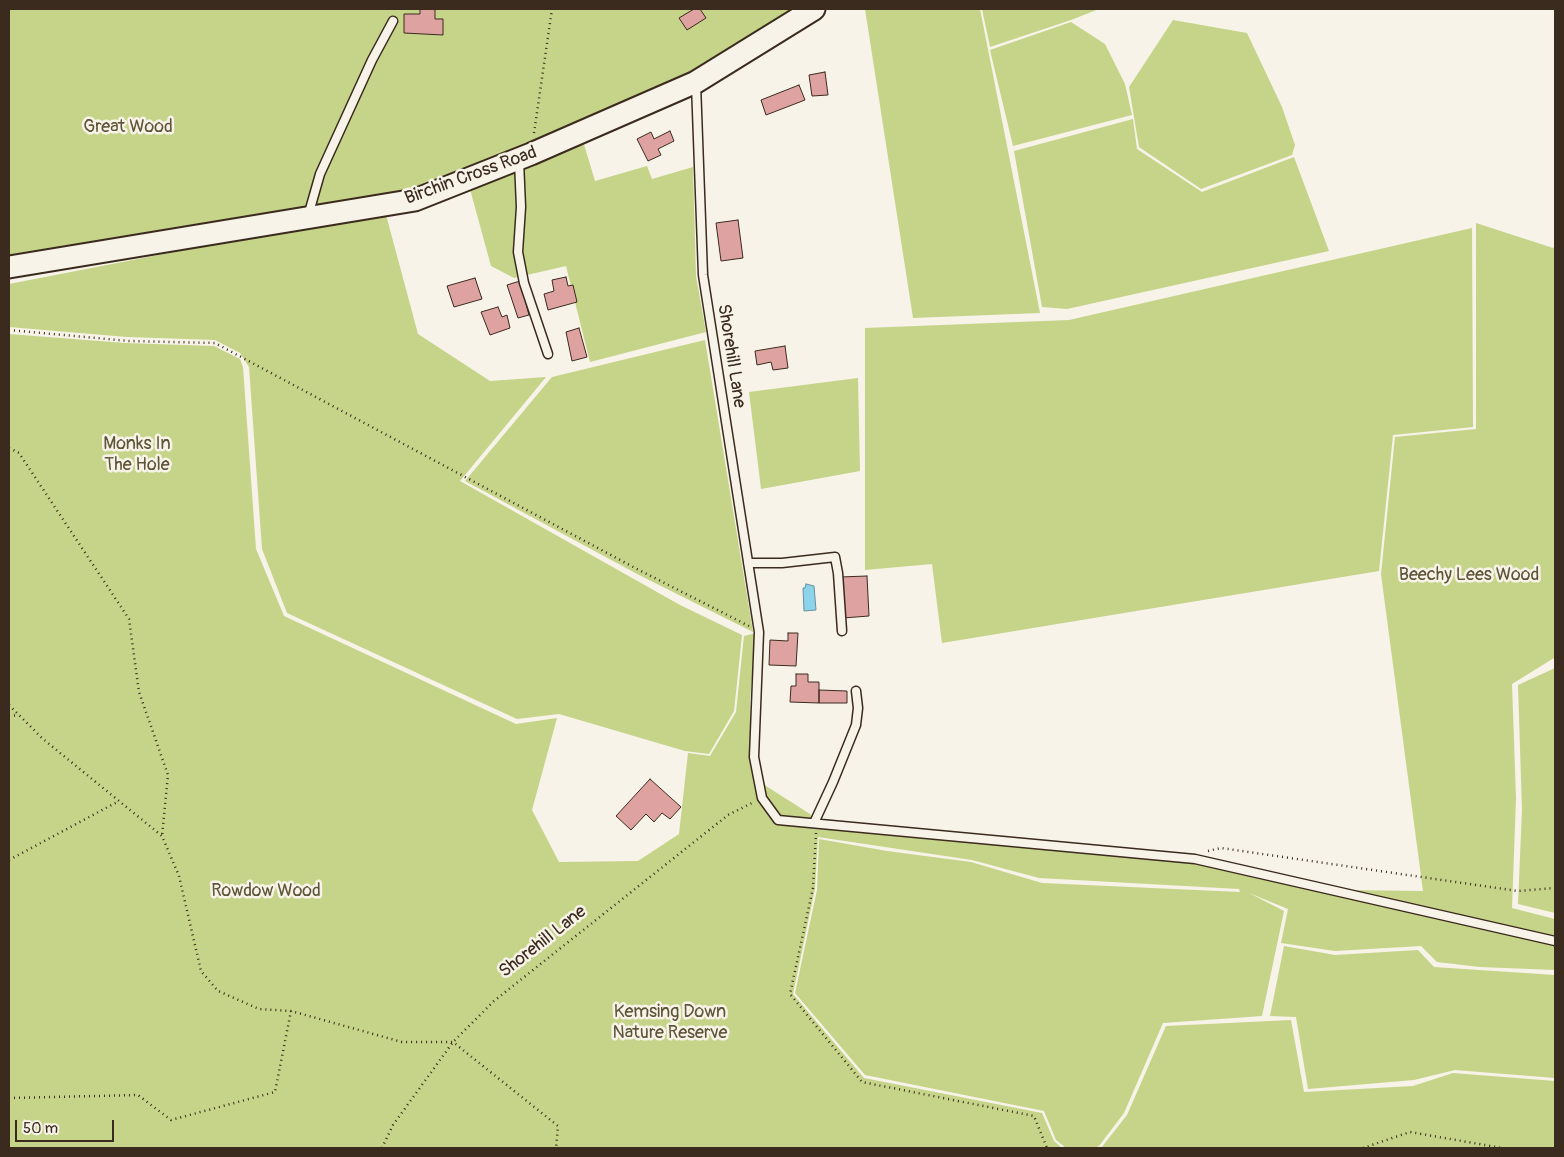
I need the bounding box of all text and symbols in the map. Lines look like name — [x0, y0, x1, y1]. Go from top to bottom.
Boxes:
park label: Great Wood — [83, 116, 173, 138]
street label: Birchin Cross Road — [402, 142, 540, 210]
street label: Shorehill Lane — [712, 303, 750, 409]
park label: Monks In The Hole — [103, 433, 171, 476]
park label: Beechy Lees Wood — [1399, 564, 1539, 586]
park label: Rowdow Wood — [211, 880, 321, 902]
street label: Shorehill Lane — [495, 901, 591, 983]
park label: Kemsing Down Nature Reserve — [613, 1001, 727, 1044]
scale bar — [18, 1110, 116, 1142]
text: 50 m — [23, 1119, 58, 1138]

